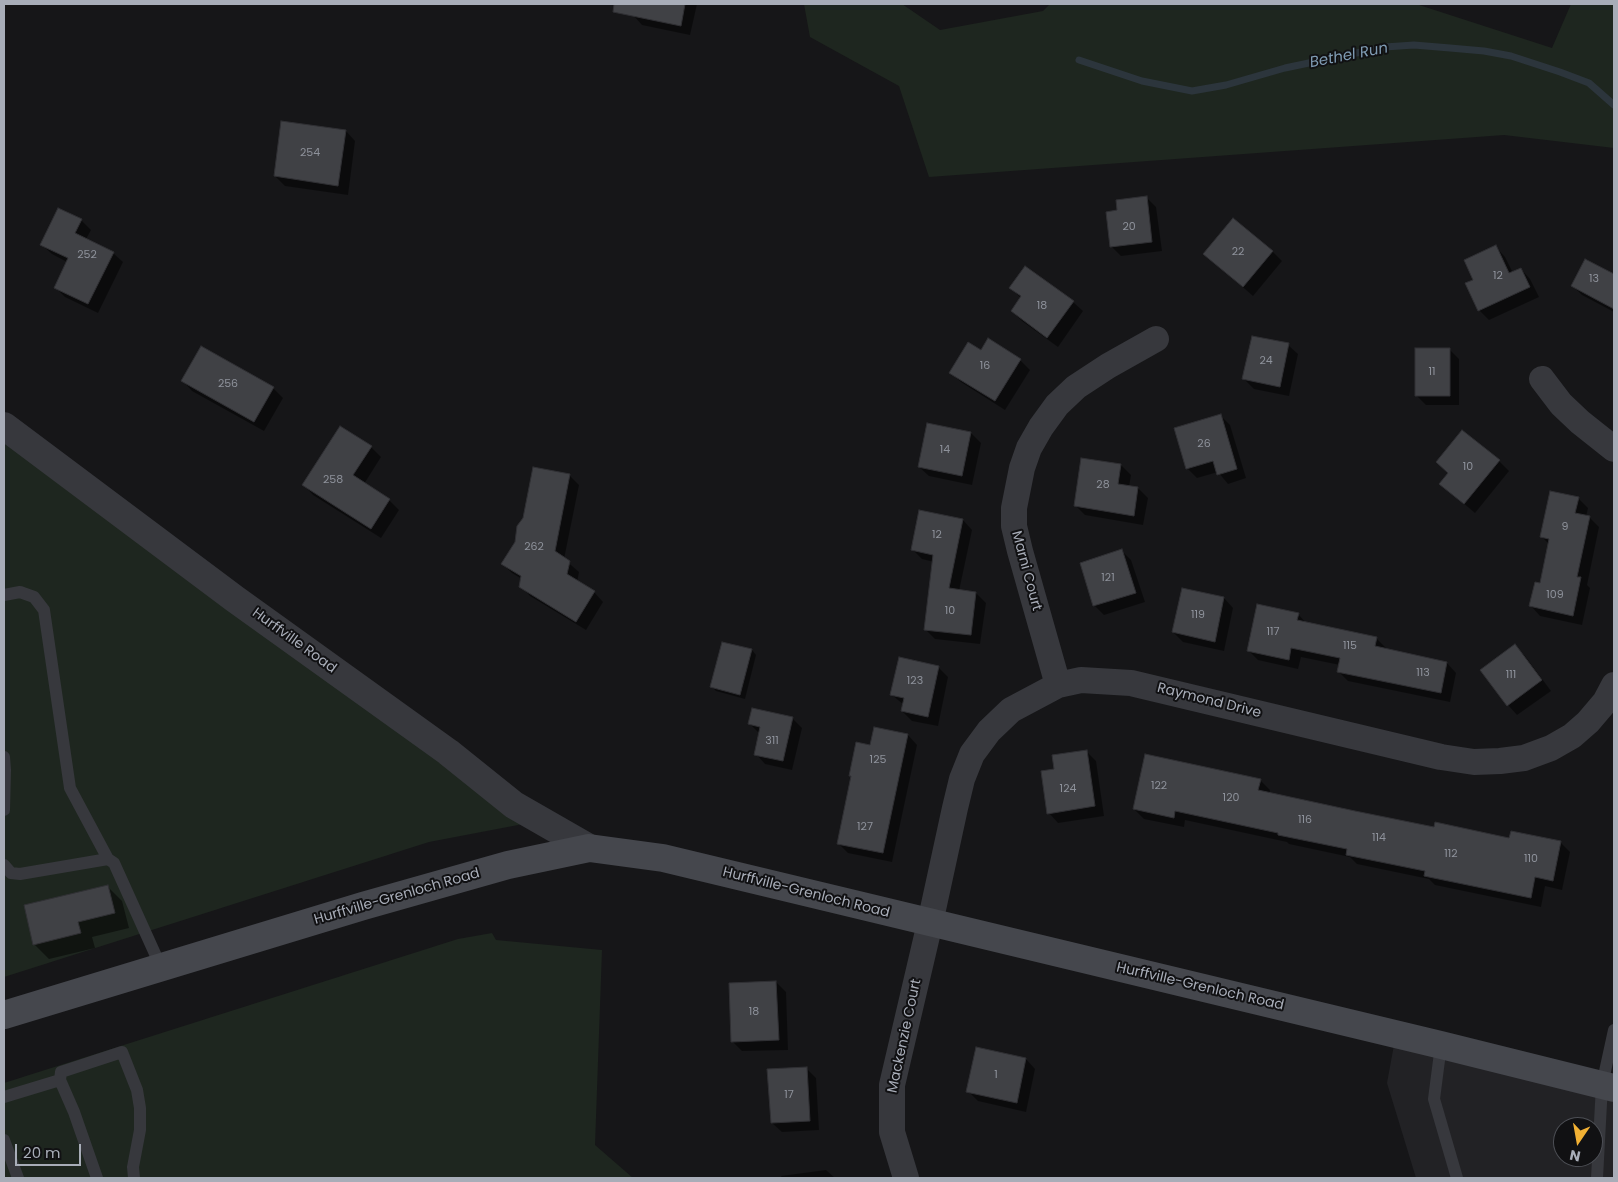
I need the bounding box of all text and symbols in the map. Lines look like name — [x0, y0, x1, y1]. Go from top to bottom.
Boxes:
water label: Bethel Run — [1308, 40, 1390, 72]
house number: 254 — [300, 146, 320, 160]
house number: 20 — [1122, 220, 1136, 234]
house number: 22 — [1232, 245, 1244, 259]
house number: 252 — [77, 248, 97, 262]
house number: 12 — [1493, 269, 1503, 283]
house number: 13 — [1589, 272, 1599, 286]
house number: 18 — [1037, 299, 1047, 313]
house number: 24 — [1259, 354, 1273, 368]
house number: 16 — [980, 359, 990, 373]
house number: 11 — [1428, 365, 1436, 379]
house number: 256 — [218, 377, 238, 391]
house number: 26 — [1197, 437, 1211, 451]
house number: 14 — [940, 443, 950, 457]
house number: 10 — [1463, 460, 1473, 474]
house number: 258 — [323, 473, 343, 487]
house number: 28 — [1096, 478, 1110, 492]
house number: 9 — [1562, 520, 1568, 534]
house number: 12 — [932, 528, 942, 542]
street label: Marni Court — [1007, 529, 1045, 613]
house number: 262 — [524, 540, 544, 554]
house number: 121 — [1101, 571, 1115, 585]
house number: 109 — [1546, 588, 1564, 602]
house number: 10 — [945, 604, 955, 618]
street label: Hurffville Road — [249, 605, 339, 677]
house number: 119 — [1191, 608, 1205, 622]
house number: 117 — [1266, 625, 1280, 639]
house number: 115 — [1343, 639, 1357, 653]
house number: 113 — [1416, 666, 1430, 680]
house number: 111 — [1506, 668, 1516, 682]
house number: 123 — [907, 674, 923, 688]
street label: Raymond Drive — [1155, 680, 1263, 722]
house number: 311 — [765, 734, 779, 748]
house number: 125 — [870, 753, 886, 767]
house number: 122 — [1151, 779, 1167, 793]
house number: 124 — [1060, 782, 1076, 796]
house number: 120 — [1223, 791, 1239, 805]
house number: 116 — [1298, 813, 1312, 827]
house number: 127 — [857, 820, 873, 834]
house number: 114 — [1372, 831, 1386, 845]
house number: 112 — [1444, 847, 1458, 861]
house number: 110 — [1524, 852, 1538, 866]
street label: Hurffville-Grenloch Road — [721, 864, 891, 922]
street label: Hurffville-Grenloch Road — [312, 865, 482, 929]
street label: Hurffville-Grenloch Road — [1115, 960, 1285, 1014]
street label: Mackenzie Court — [885, 977, 925, 1095]
house number: 18 — [749, 1005, 759, 1019]
house number: 1 — [994, 1068, 998, 1082]
house number: 17 — [784, 1088, 794, 1102]
north arrow — [1553, 1117, 1603, 1167]
scale bar — [18, 1134, 84, 1166]
text: 20 m — [23, 1142, 61, 1163]
text: N — [1568, 1145, 1582, 1167]

